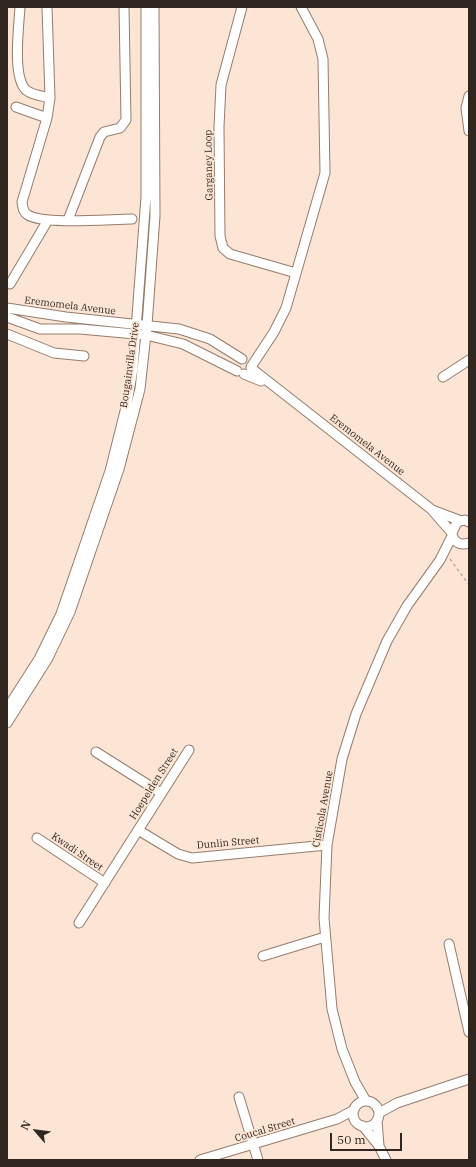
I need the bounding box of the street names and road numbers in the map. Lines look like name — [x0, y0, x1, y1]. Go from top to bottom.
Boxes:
street label: Garganey Loop — [202, 129, 216, 201]
street label: Eremomela Avenue — [24, 294, 116, 318]
street label: Bougainvilla Drive — [118, 321, 142, 409]
street label: Eremomela Avenue — [327, 412, 407, 478]
street label: Hoepelden Street — [127, 746, 181, 822]
street label: Cisticola Avenue — [310, 770, 336, 848]
street label: Kwadi Street — [49, 830, 105, 874]
street label: Dunlin Street — [196, 834, 260, 852]
street label: Coucal Street — [233, 1115, 297, 1145]

